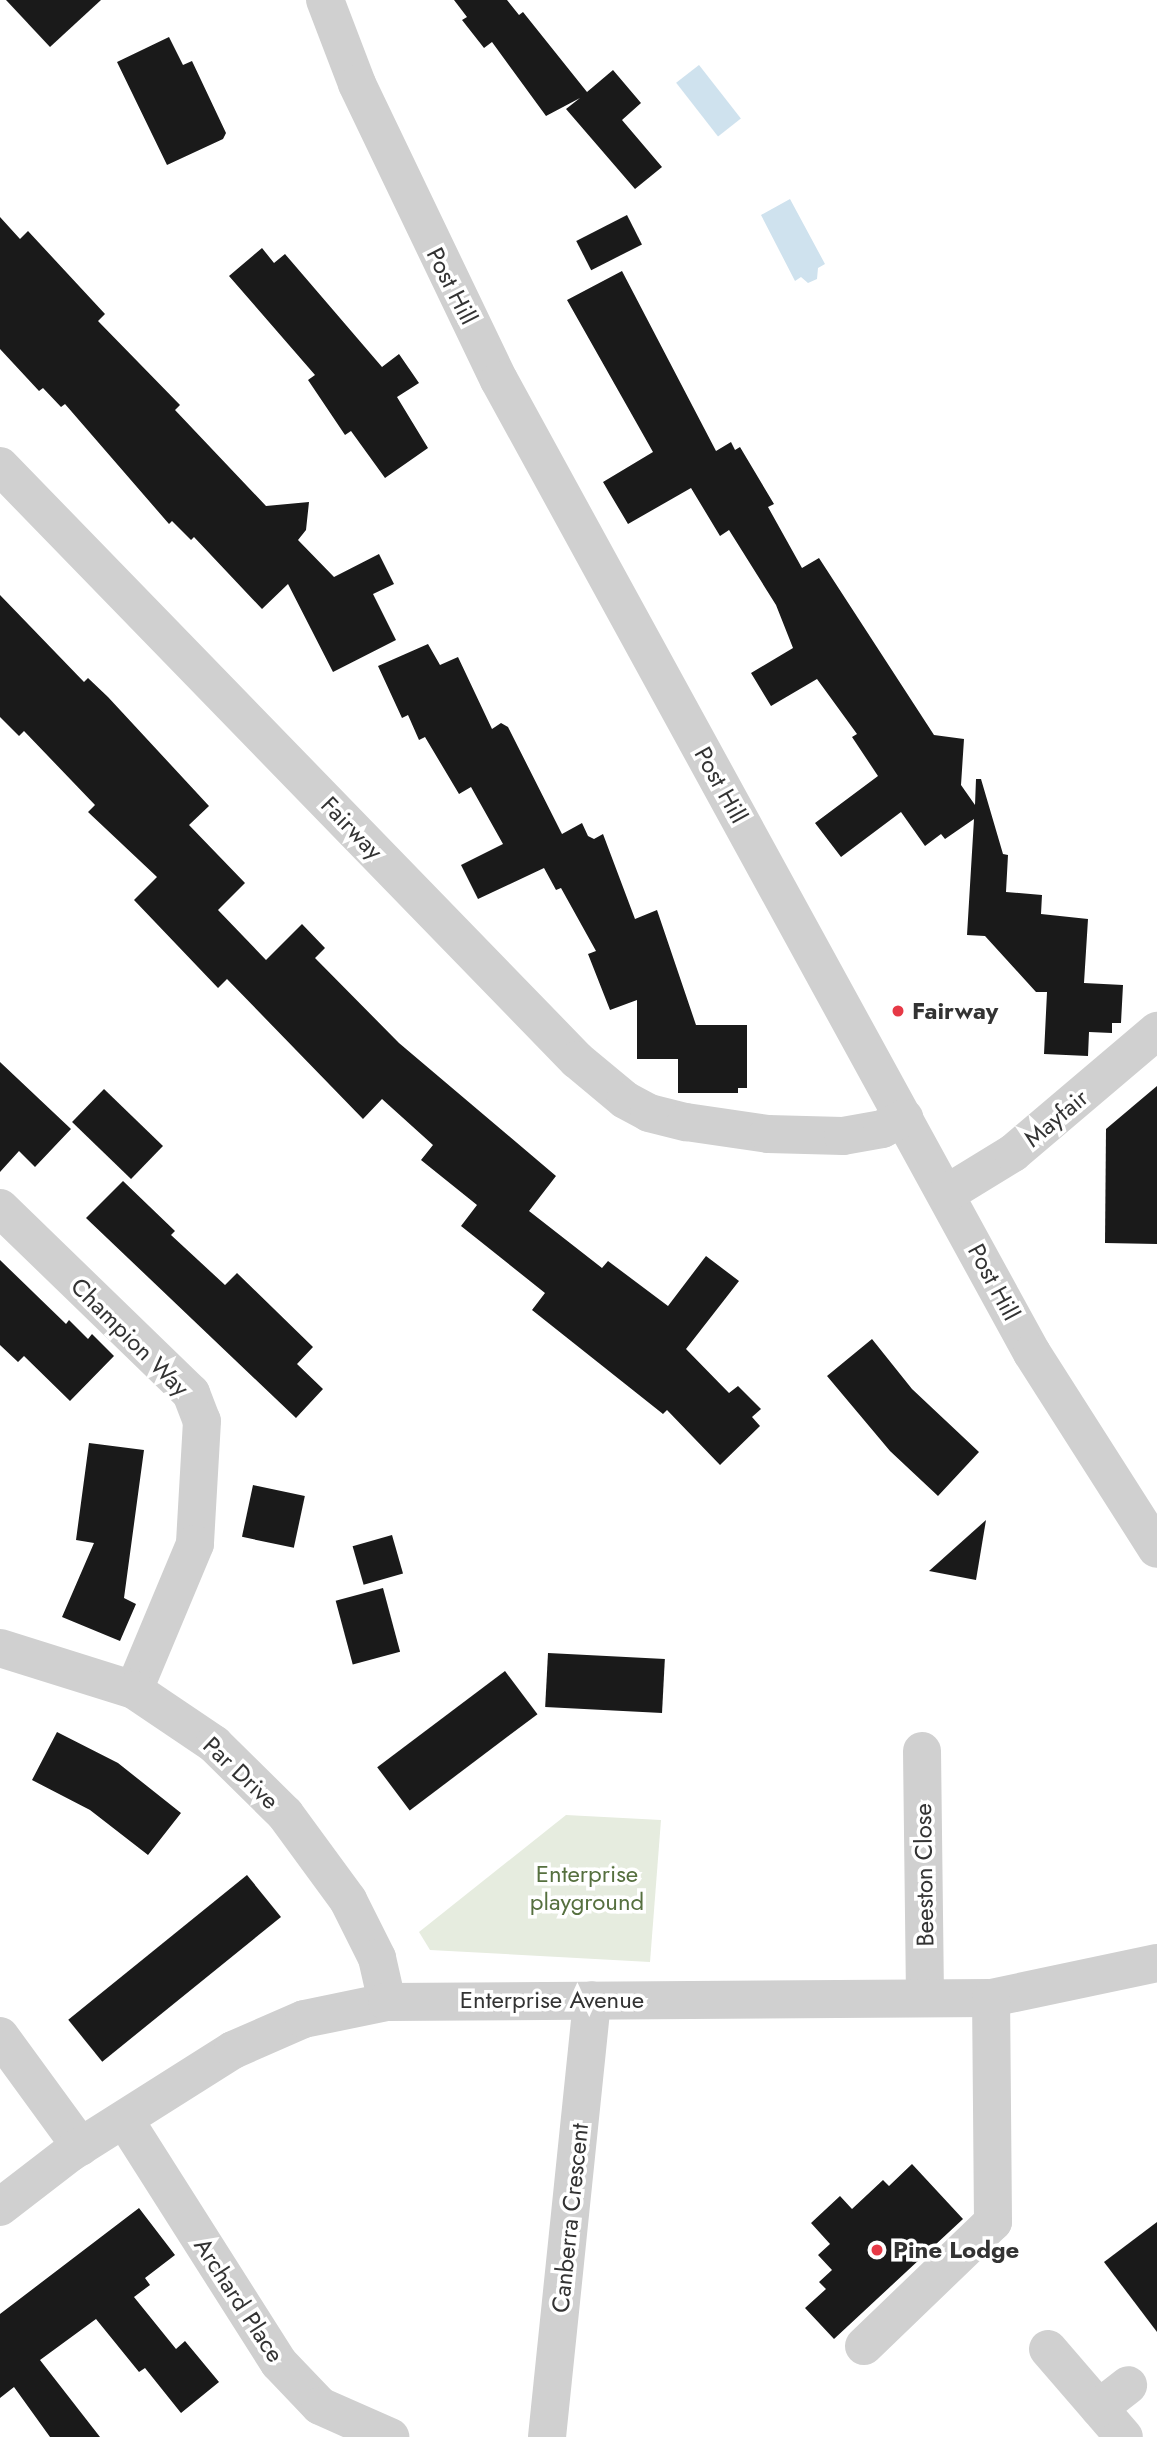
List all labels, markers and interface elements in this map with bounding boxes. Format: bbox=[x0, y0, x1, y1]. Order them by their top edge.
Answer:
street label: Post Hill bbox=[420, 243, 484, 329]
street label: Post Hill bbox=[688, 742, 754, 828]
street label: Fairway bbox=[315, 791, 389, 865]
place label: Fairway bbox=[912, 997, 998, 1025]
marker: Fairway bbox=[890, 1003, 906, 1019]
street label: Mayfair bbox=[1018, 1083, 1094, 1153]
street label: Post Hill bbox=[962, 1239, 1026, 1325]
street label: Champion Way bbox=[65, 1272, 195, 1402]
street label: Par Drive bbox=[197, 1731, 285, 1815]
street label: Beeston Close bbox=[908, 1803, 940, 1947]
park label: Enterprise playground bbox=[530, 1860, 644, 1916]
street label: Enterprise Avenue bbox=[460, 1986, 644, 2014]
street label: Canberra Crescent bbox=[546, 2122, 594, 2314]
street label: Archard Place bbox=[188, 2232, 290, 2368]
place label: Pine Lodge bbox=[893, 2236, 1019, 2264]
marker: Pine Lodge bbox=[867, 2240, 887, 2260]

